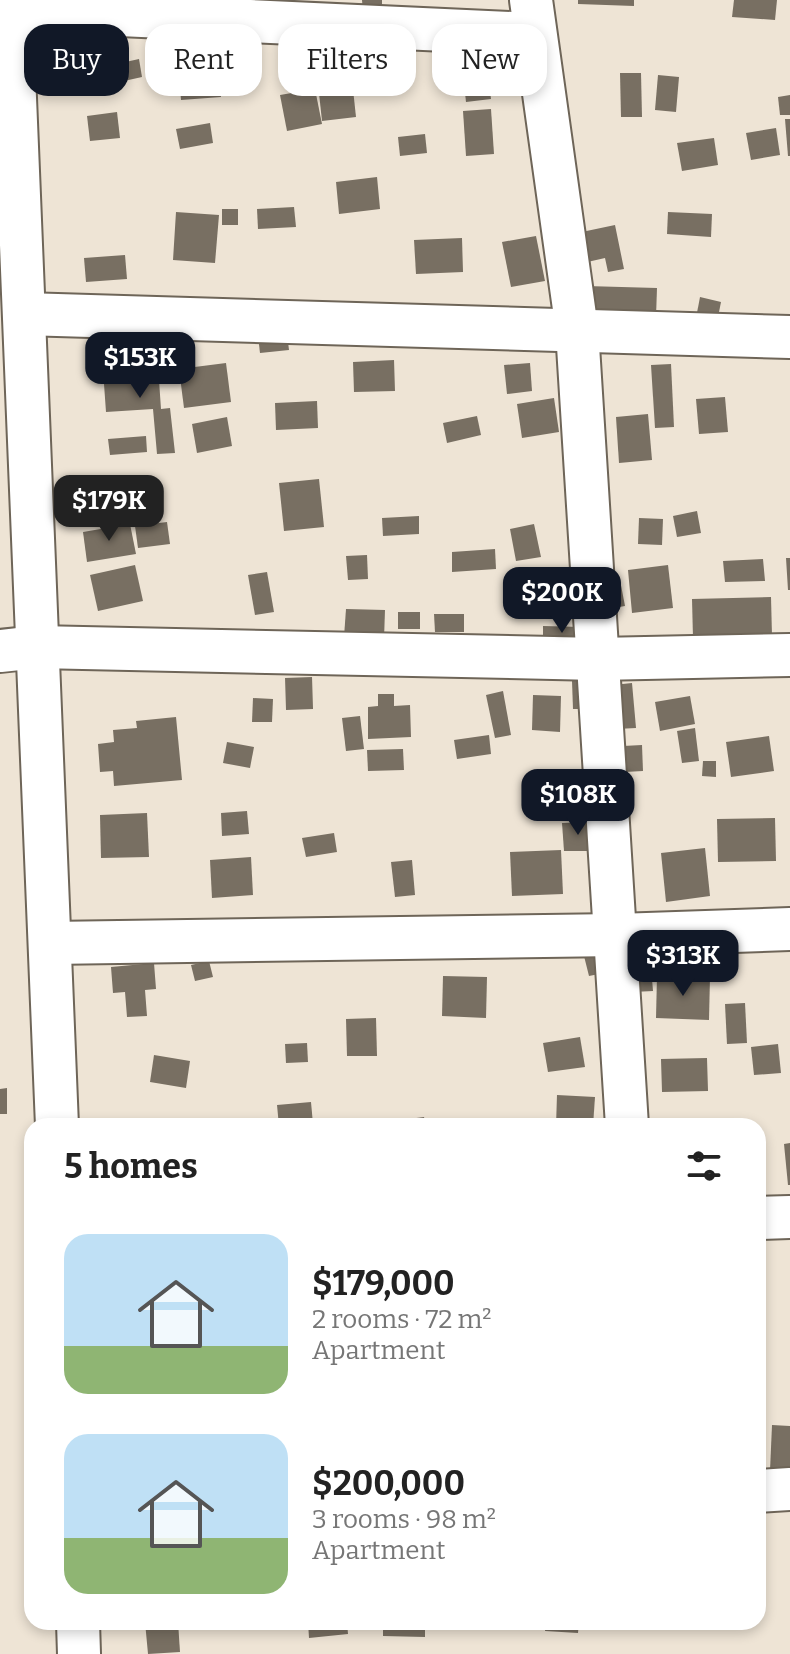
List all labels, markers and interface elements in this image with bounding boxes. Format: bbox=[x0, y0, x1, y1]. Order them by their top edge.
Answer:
chip: Buy bbox=[24, 24, 129, 96]
chip: Rent bbox=[145, 24, 262, 96]
chip: Filters bbox=[278, 24, 416, 96]
chip: New bbox=[432, 24, 547, 96]
pin: $153K bbox=[84, 332, 196, 400]
text: $153K bbox=[103, 342, 177, 373]
pin: $179K bbox=[53, 475, 165, 543]
text: $179K bbox=[72, 485, 146, 516]
pin: $200K bbox=[506, 567, 618, 635]
text: $200K bbox=[521, 577, 603, 608]
pin: $108K bbox=[522, 769, 634, 837]
text: $108K bbox=[539, 779, 617, 810]
pin: $313K bbox=[627, 930, 739, 998]
text: $313K bbox=[646, 940, 720, 971]
icon: filters bbox=[682, 1144, 726, 1188]
text: 5 homes bbox=[64, 1146, 198, 1187]
text: $179,000 bbox=[312, 1263, 455, 1304]
icon: home bbox=[128, 1266, 224, 1362]
text: 2 rooms · 72 m² bbox=[312, 1304, 492, 1335]
text: Apartment bbox=[312, 1335, 445, 1366]
text: $200,000 bbox=[312, 1463, 465, 1504]
icon: home bbox=[128, 1466, 224, 1562]
text: 3 rooms · 98 m² bbox=[312, 1504, 496, 1535]
text: Apartment bbox=[312, 1535, 445, 1566]

